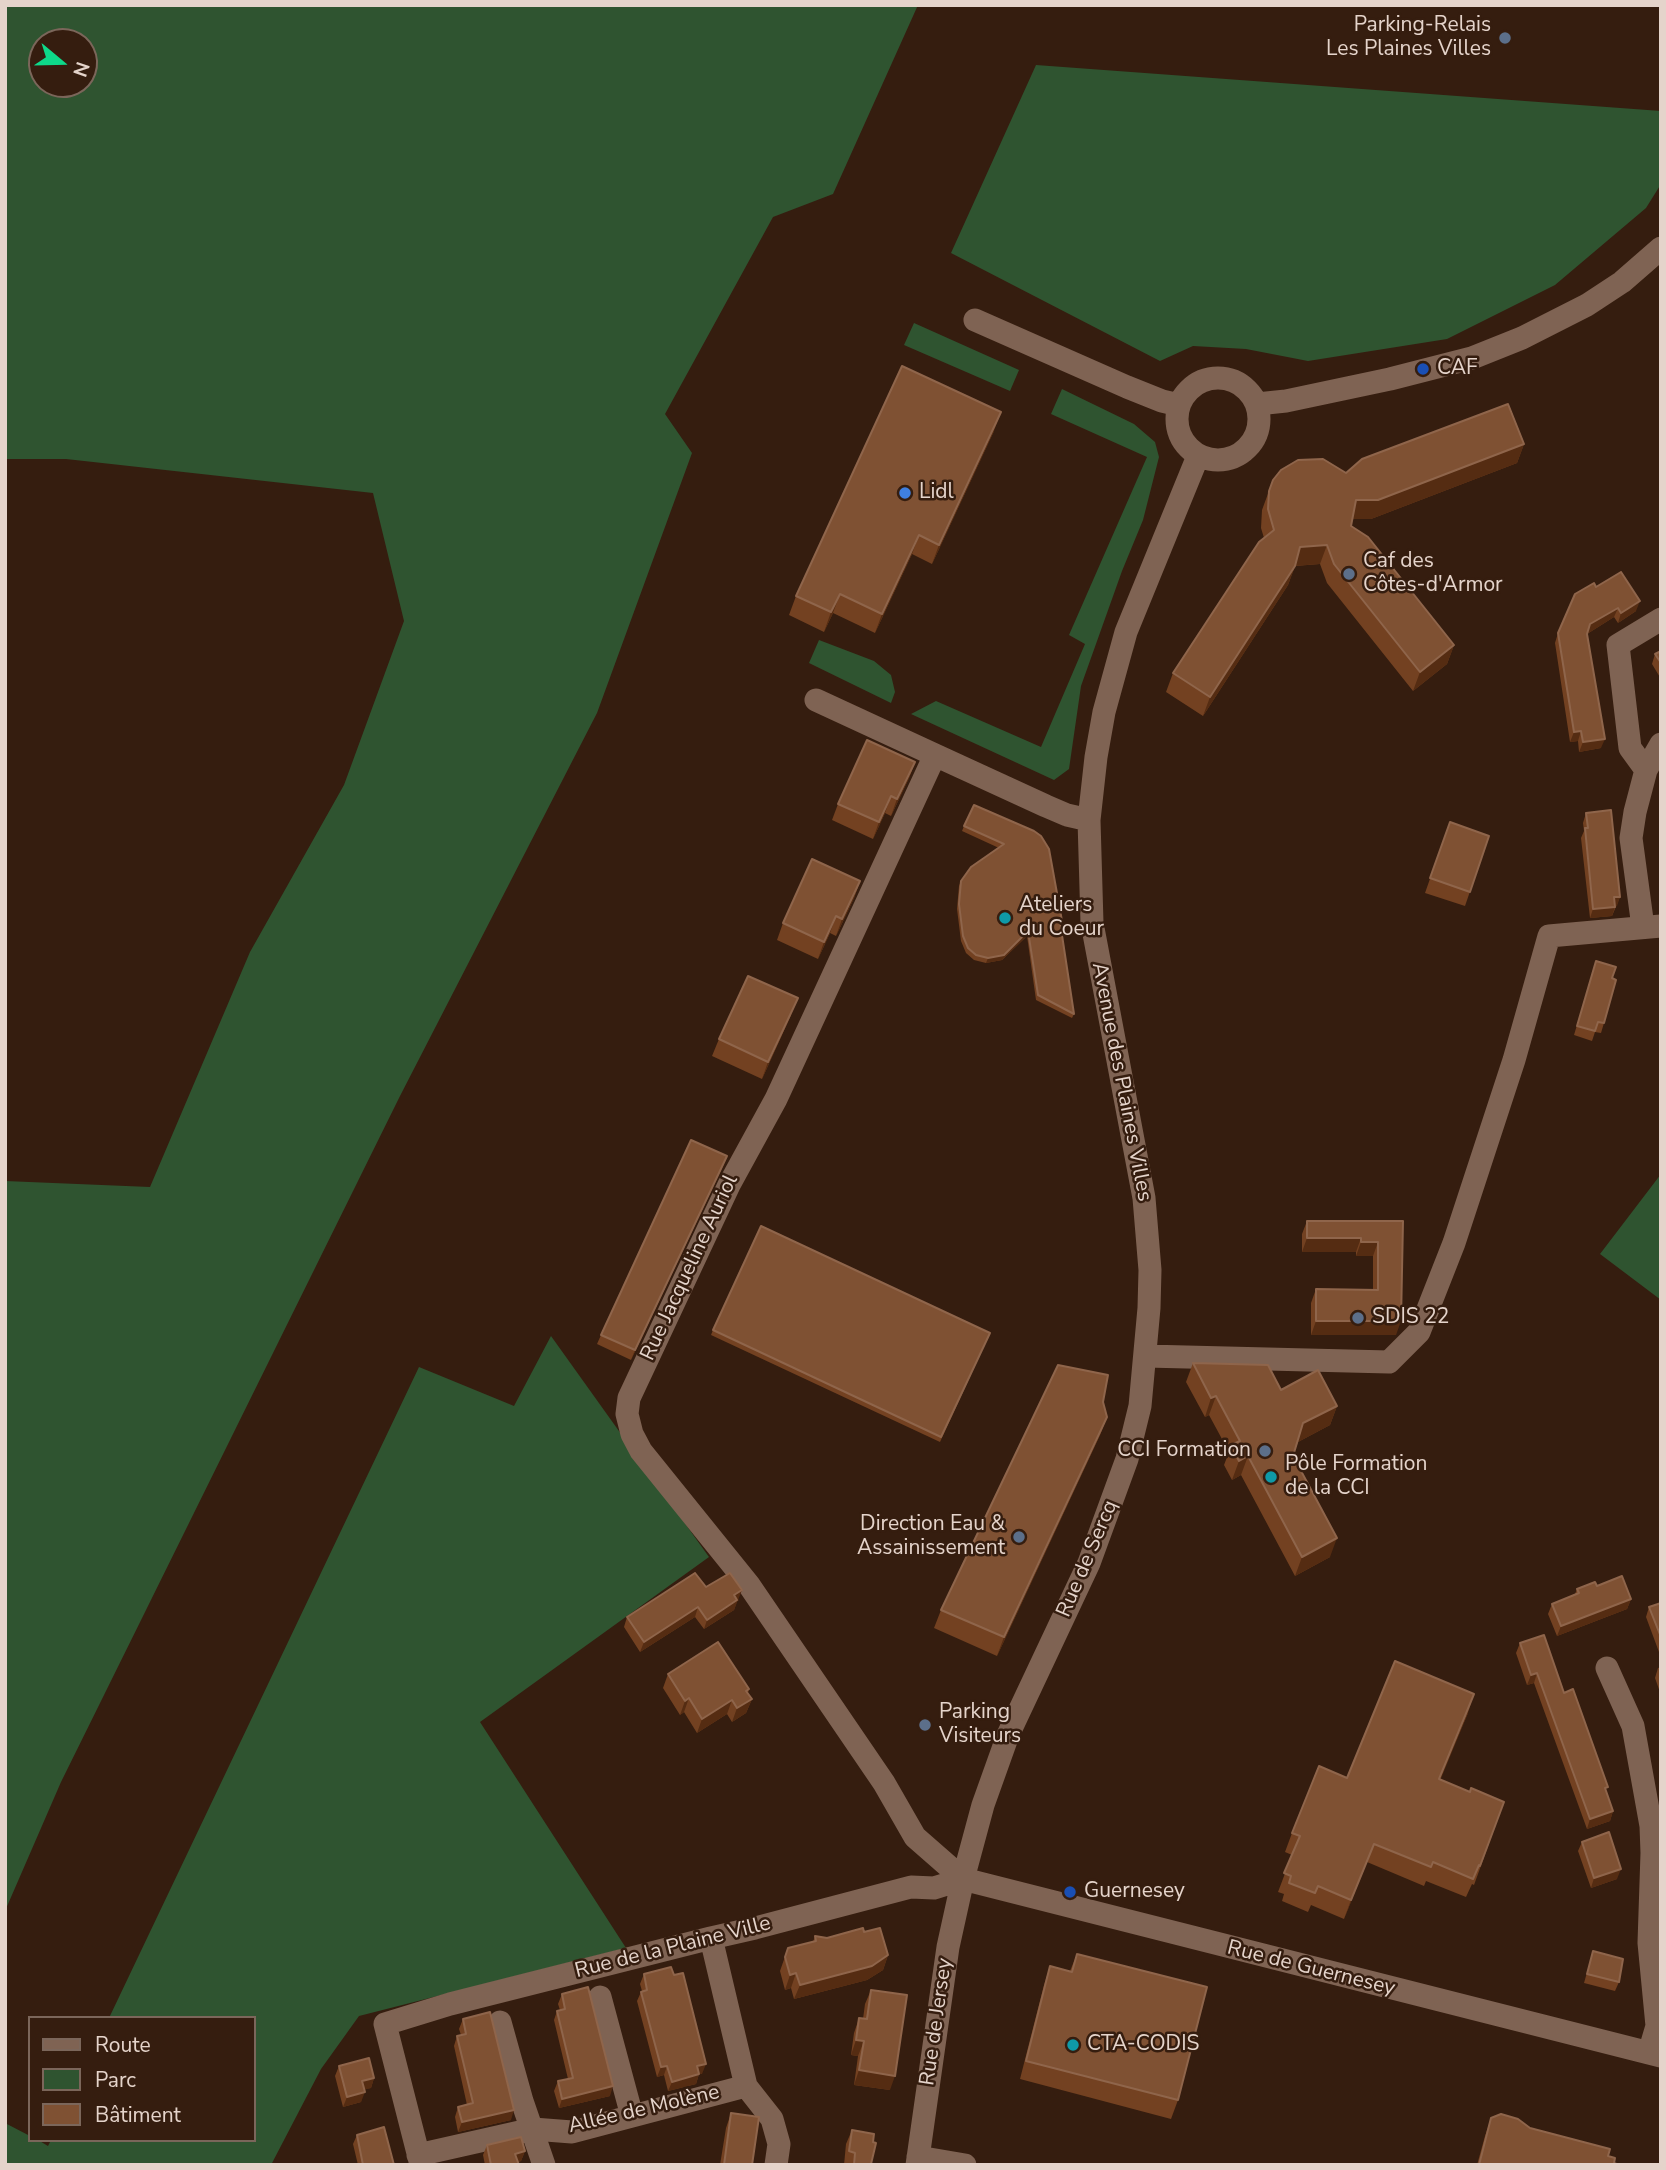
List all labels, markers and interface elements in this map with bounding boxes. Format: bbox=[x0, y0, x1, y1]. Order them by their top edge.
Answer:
place label: Parking-Relais Les Plaines Villes bbox=[1326, 13, 1491, 63]
north arrow bbox=[28, 28, 98, 98]
marker: Parking-Relais Les Plaines Villes bbox=[1497, 30, 1513, 46]
text: N bbox=[66, 58, 96, 80]
place label: CAF bbox=[1437, 356, 1478, 382]
marker: CAF bbox=[1415, 361, 1431, 377]
place label: Lidl bbox=[919, 480, 954, 506]
marker: Lidl bbox=[897, 485, 913, 501]
place label: Caf des Côtes-d'Armor bbox=[1363, 549, 1503, 599]
marker: Caf des Côtes-d'Armor bbox=[1341, 566, 1357, 582]
place label: Ateliers du Coeur bbox=[1019, 893, 1104, 943]
marker: Ateliers du Coeur bbox=[997, 910, 1013, 926]
street label: Avenue des Plaines Villes bbox=[1085, 960, 1157, 1204]
street label: Rue Jacqueline Auriol bbox=[636, 1171, 744, 1365]
place label: SDIS 22 bbox=[1372, 1305, 1449, 1331]
marker: SDIS 22 bbox=[1350, 1310, 1366, 1326]
place label: CCI Formation bbox=[1117, 1438, 1251, 1464]
marker: CCI Formation bbox=[1257, 1443, 1273, 1459]
place label: Pôle Formation de la CCI bbox=[1285, 1452, 1427, 1502]
marker: Pôle Formation de la CCI bbox=[1263, 1469, 1279, 1485]
street label: Rue de Sercq bbox=[1052, 1497, 1124, 1621]
place label: Direction Eau & Assainissement bbox=[857, 1512, 1005, 1562]
marker: Direction Eau & Assainissement bbox=[1011, 1529, 1027, 1545]
place label: Parking Visiteurs bbox=[939, 1700, 1021, 1750]
marker: Parking Visiteurs bbox=[917, 1717, 933, 1733]
place label: Guernesey bbox=[1084, 1879, 1185, 1905]
marker: Guernesey bbox=[1062, 1884, 1078, 1900]
street label: Rue de la Plaine Ville bbox=[573, 1911, 773, 1985]
street label: Rue de Guernesey bbox=[1225, 1936, 1397, 2002]
street label: Rue de Jersey bbox=[916, 1957, 958, 2087]
legend bbox=[28, 2016, 256, 2142]
text: Route bbox=[95, 2031, 151, 2059]
place label: CTA-CODIS bbox=[1087, 2032, 1199, 2058]
marker: CTA-CODIS bbox=[1065, 2037, 1081, 2053]
text: Parc bbox=[95, 2066, 136, 2094]
street label: Allée de Molène bbox=[566, 2080, 722, 2140]
text: Bâtiment bbox=[95, 2101, 181, 2129]

